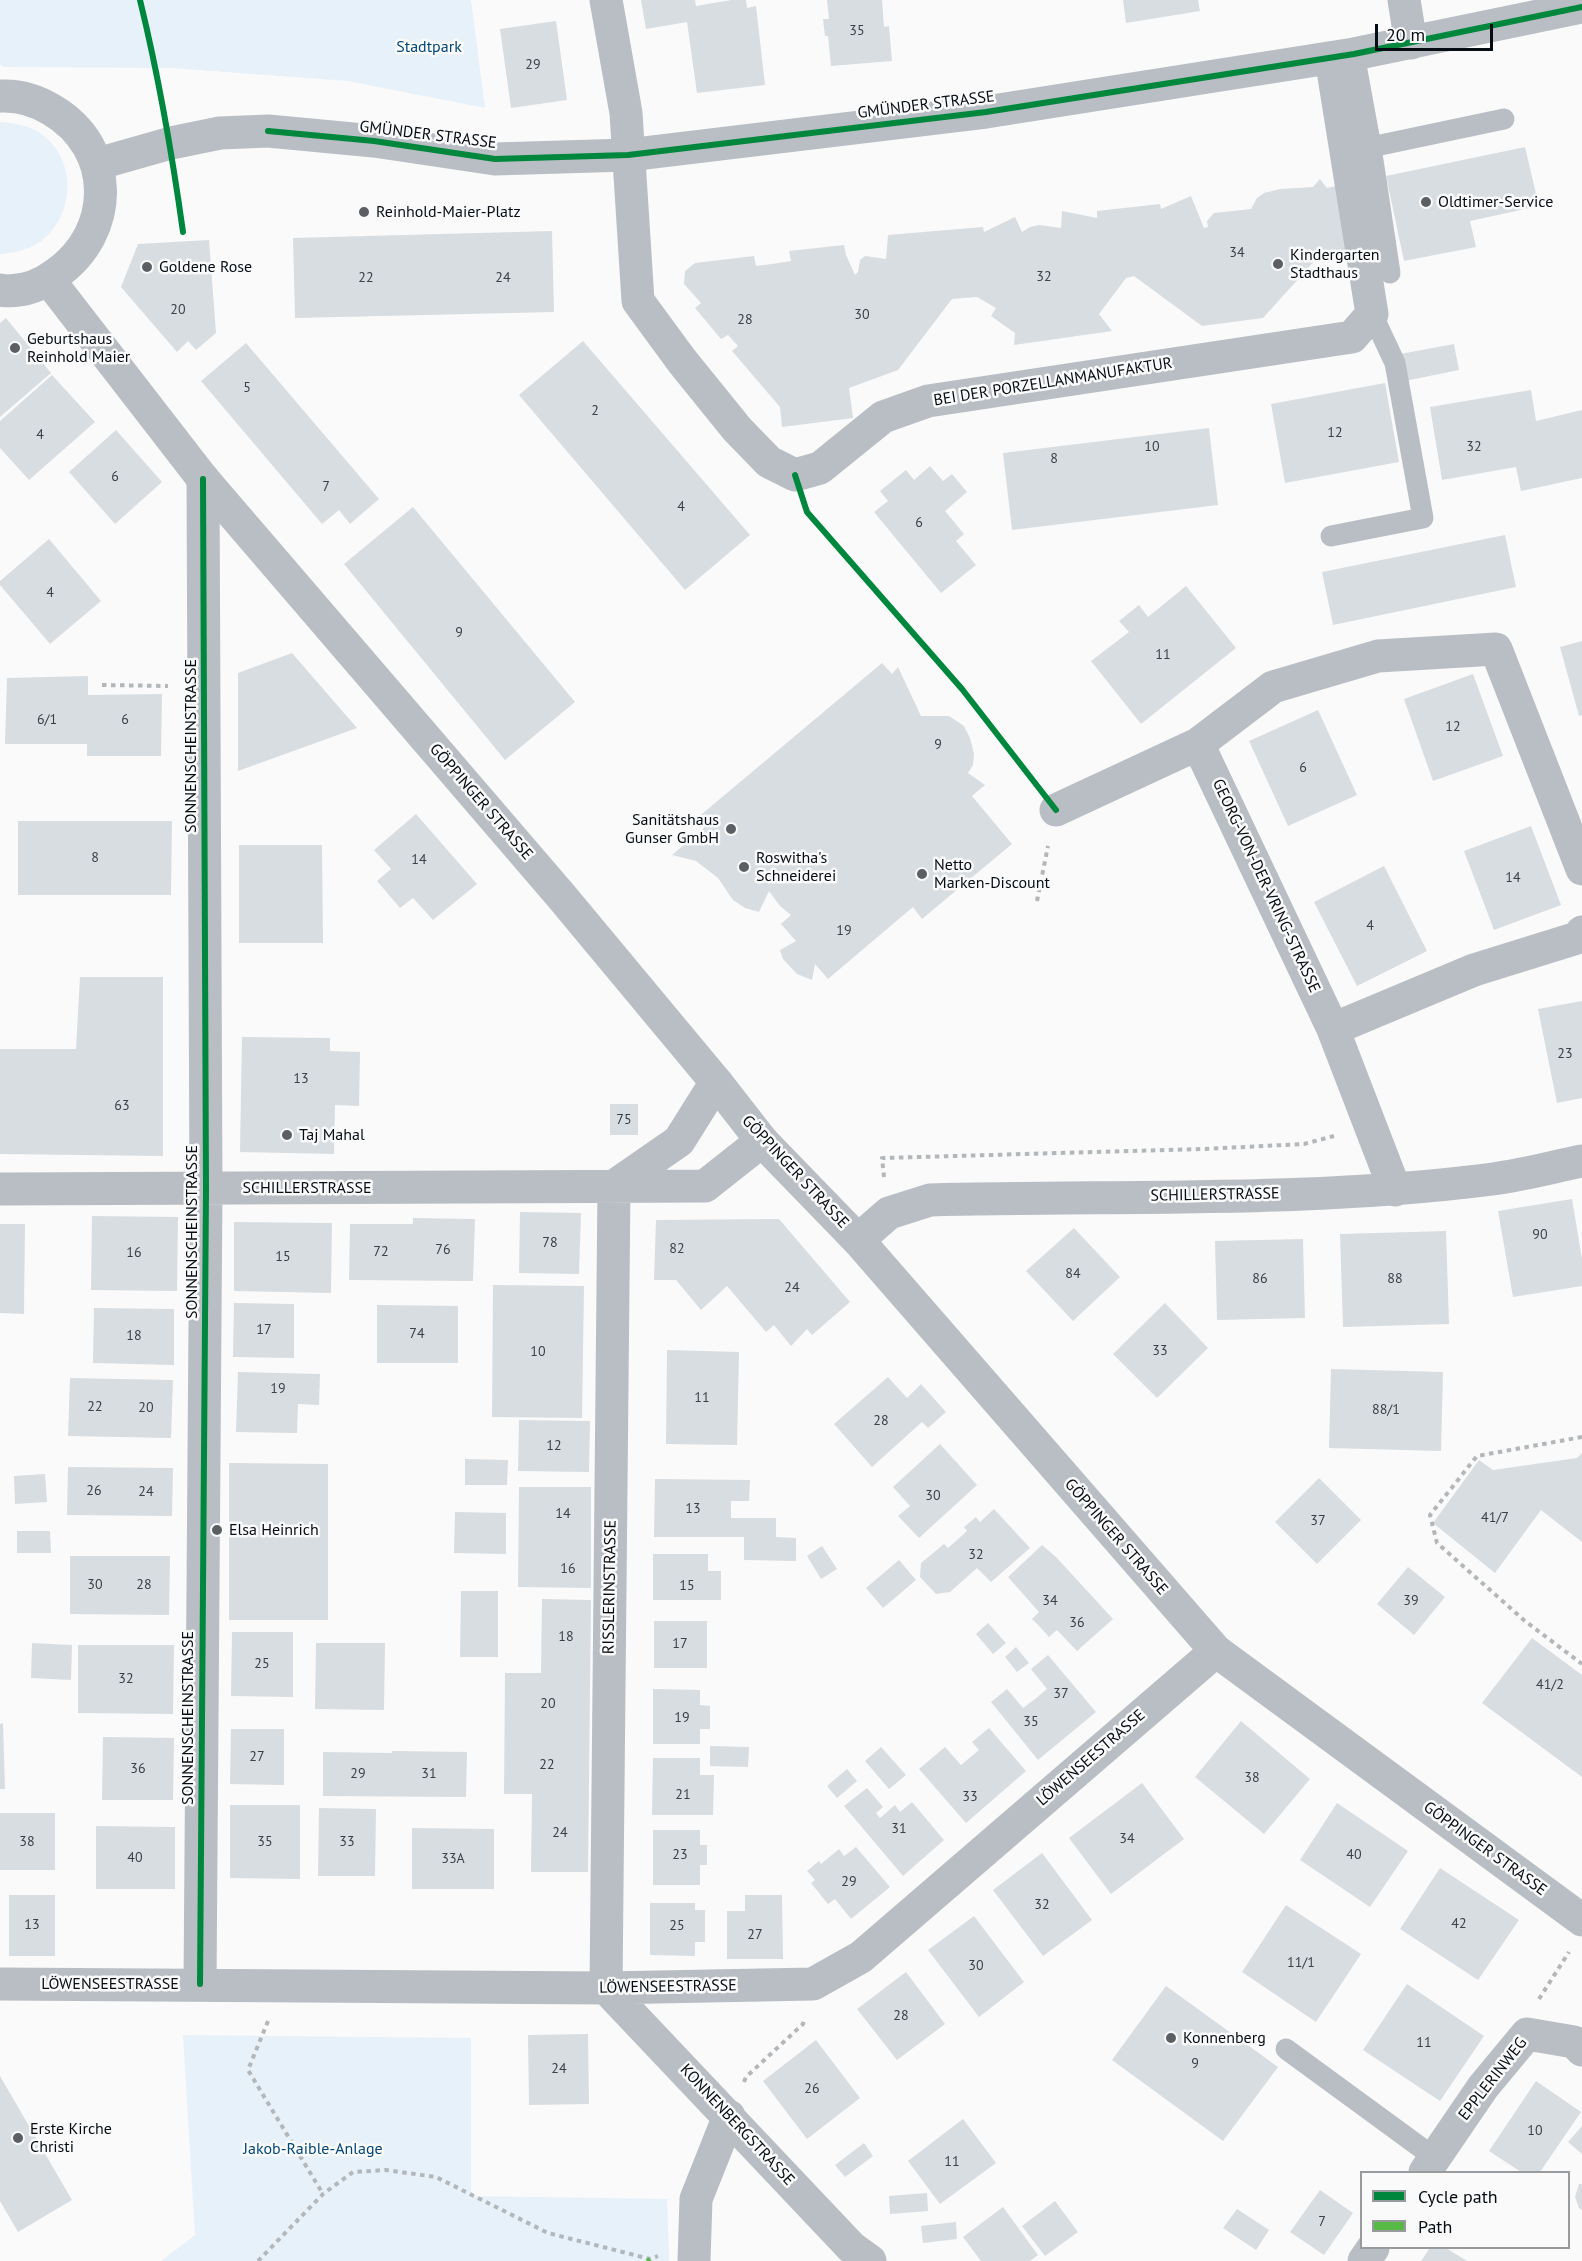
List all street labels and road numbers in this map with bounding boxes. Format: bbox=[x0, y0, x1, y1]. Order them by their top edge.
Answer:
street label: GMÜNDER STRASSE bbox=[856, 87, 996, 123]
street label: GMÜNDER STRASSE bbox=[358, 117, 498, 153]
street label: BEI DER PORZELLANMANUFAKTUR bbox=[932, 354, 1174, 410]
street label: SONNENSCHEINSTRASSE bbox=[181, 659, 201, 833]
street label: GÖPPINGER STRASSE bbox=[425, 740, 537, 864]
street label: GEORG-VON-DER-VRING-STRASSE bbox=[1208, 776, 1324, 996]
street label: GÖPPINGER STRASSE bbox=[738, 1111, 852, 1233]
street label: SONNENSCHEINSTRASSE bbox=[182, 1145, 202, 1319]
street label: SCHILLERSTRASSE bbox=[242, 1178, 372, 1198]
street label: SCHILLERSTRASSE bbox=[1150, 1184, 1280, 1206]
street label: GÖPPINGER STRASSE bbox=[1060, 1475, 1172, 1599]
street label: RISSLERINSTRASSE bbox=[599, 1520, 621, 1654]
street label: SONNENSCHEINSTRASSE bbox=[178, 1631, 198, 1805]
street label: LÖWENSEESTRASSE bbox=[1033, 1706, 1149, 1810]
street label: GÖPPINGER STRASSE bbox=[1420, 1798, 1550, 1900]
street label: LÖWENSEESTRASSE bbox=[41, 1974, 179, 1994]
street label: LÖWENSEESTRASSE bbox=[599, 1976, 737, 1998]
street label: EPPLERINWEG bbox=[1455, 2034, 1531, 2124]
street label: KONNENBERGSTRASSE bbox=[676, 2060, 798, 2190]

